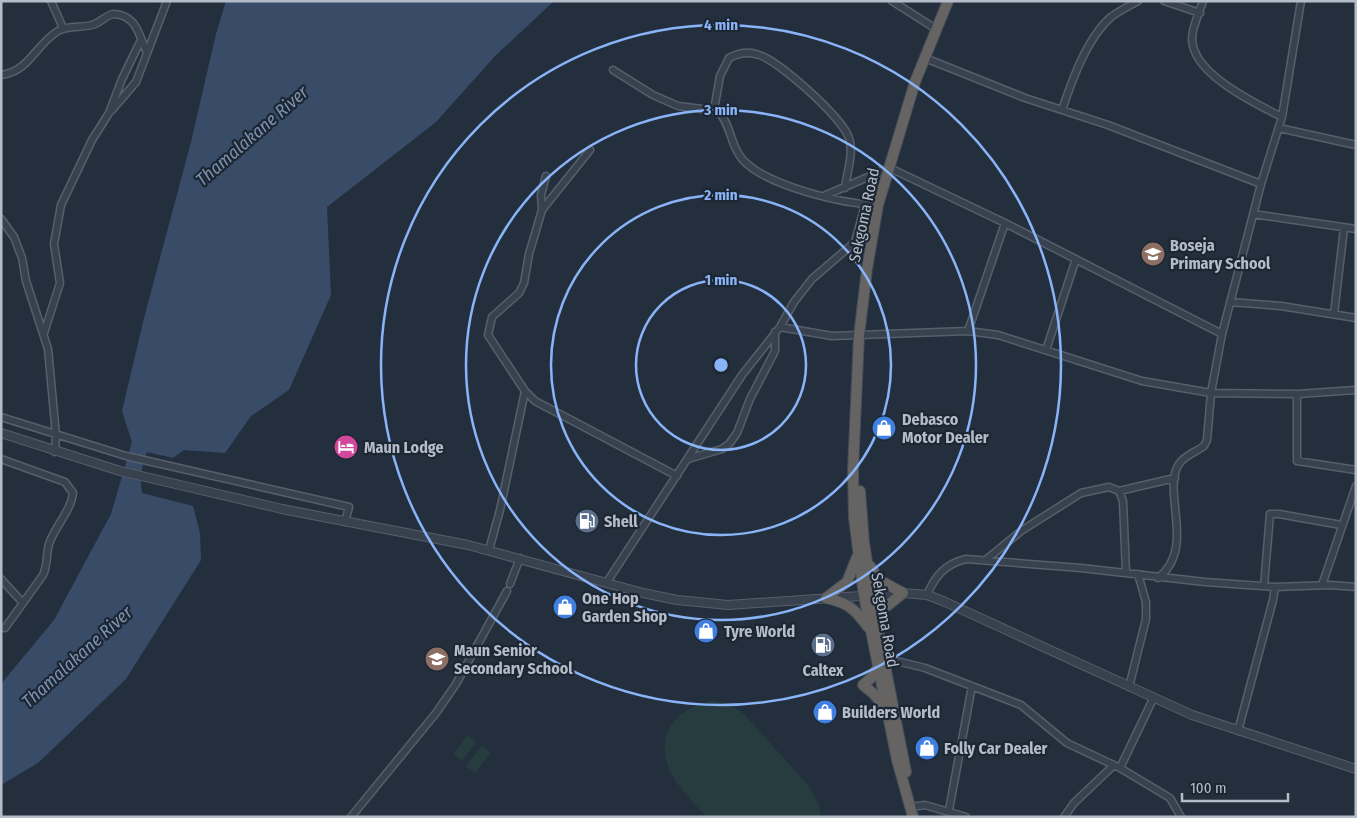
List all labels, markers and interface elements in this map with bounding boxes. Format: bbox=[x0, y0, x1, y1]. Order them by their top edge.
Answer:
text: 4 min bbox=[704, 16, 738, 34]
water label: Thamalakane River bbox=[191, 81, 313, 191]
text: 3 min bbox=[703, 101, 738, 119]
street label: Sekgoma Road bbox=[845, 166, 883, 264]
text: 2 min bbox=[703, 186, 738, 204]
place label: Boseja Primary School bbox=[1170, 236, 1271, 273]
school or university icon: Boseja Primary School bbox=[1140, 241, 1166, 267]
text: 1 min bbox=[705, 271, 737, 289]
centre of rings bbox=[712, 356, 730, 374]
place label: Debasco Motor Dealer bbox=[902, 410, 989, 447]
shop icon: Debasco Motor Dealer bbox=[871, 415, 897, 441]
hotel icon: Maun Lodge bbox=[333, 434, 359, 460]
place label: Maun Lodge bbox=[364, 438, 444, 457]
fuel station icon: Shell bbox=[574, 508, 600, 534]
place label: Shell bbox=[604, 512, 638, 531]
street label: Sekgoma Road bbox=[867, 571, 903, 669]
place label: One Hop Garden Shop bbox=[582, 589, 668, 626]
shop icon: One Hop Garden Shop bbox=[552, 594, 578, 620]
water label: Thamalakane River bbox=[17, 601, 137, 712]
shop icon: Tyre World bbox=[693, 618, 719, 644]
place label: Tyre World bbox=[724, 622, 795, 641]
fuel station icon: Caltex bbox=[810, 632, 836, 658]
place label: Maun Senior Secondary School bbox=[454, 641, 573, 678]
school or university icon: Maun Senior Secondary School bbox=[424, 646, 450, 672]
place label: Caltex bbox=[802, 661, 844, 680]
shop icon: Builders World bbox=[812, 699, 838, 725]
place label: Builders World bbox=[842, 703, 940, 722]
shop icon: Folly Car Dealer bbox=[914, 735, 940, 761]
place label: Folly Car Dealer bbox=[944, 739, 1048, 758]
scale bar bbox=[1182, 770, 1288, 802]
text: 100 m bbox=[1190, 779, 1227, 797]

